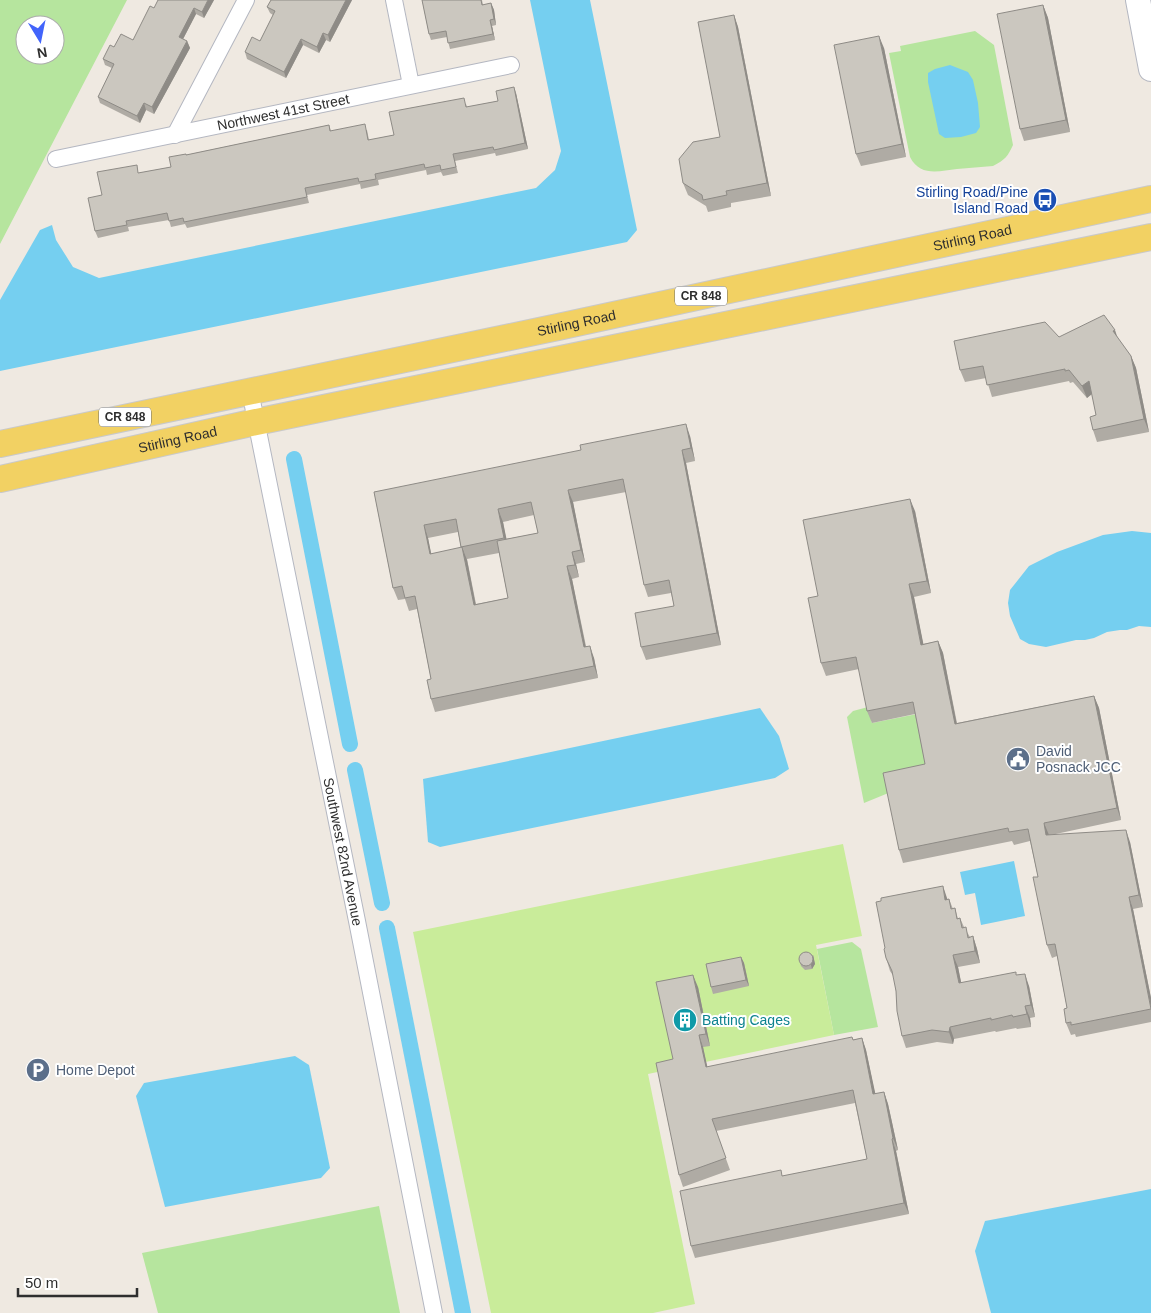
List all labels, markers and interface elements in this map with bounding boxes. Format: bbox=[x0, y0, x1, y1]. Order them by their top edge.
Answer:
north arrow bbox=[15, 15, 65, 65]
text: N bbox=[36, 44, 49, 62]
street label: Northwest 41st Street bbox=[216, 91, 351, 134]
place label: Stirling Road/Pine Island Road bbox=[916, 184, 1028, 216]
bus stop icon: Stirling Road/Pine Island Road bbox=[1032, 187, 1058, 213]
street label: Stirling Road bbox=[931, 221, 1013, 254]
road number: CR 848 bbox=[675, 286, 727, 306]
street label: Stirling Road bbox=[536, 307, 617, 339]
road number: CR 848 bbox=[99, 408, 151, 427]
street label: Stirling Road bbox=[137, 423, 219, 456]
place label: David Posnack JCC bbox=[1036, 743, 1121, 775]
public building icon: David Posnack JCC bbox=[1005, 746, 1031, 772]
street label: Southwest 82nd Avenue bbox=[320, 776, 366, 927]
building icon: Batting Cages bbox=[672, 1007, 698, 1033]
place label: Batting Cages bbox=[702, 1012, 790, 1028]
parking icon: Home Depot bbox=[25, 1057, 51, 1083]
place label: Home Depot bbox=[56, 1062, 135, 1078]
scale bar bbox=[18, 1266, 136, 1298]
text: 50 m bbox=[25, 1274, 58, 1291]

